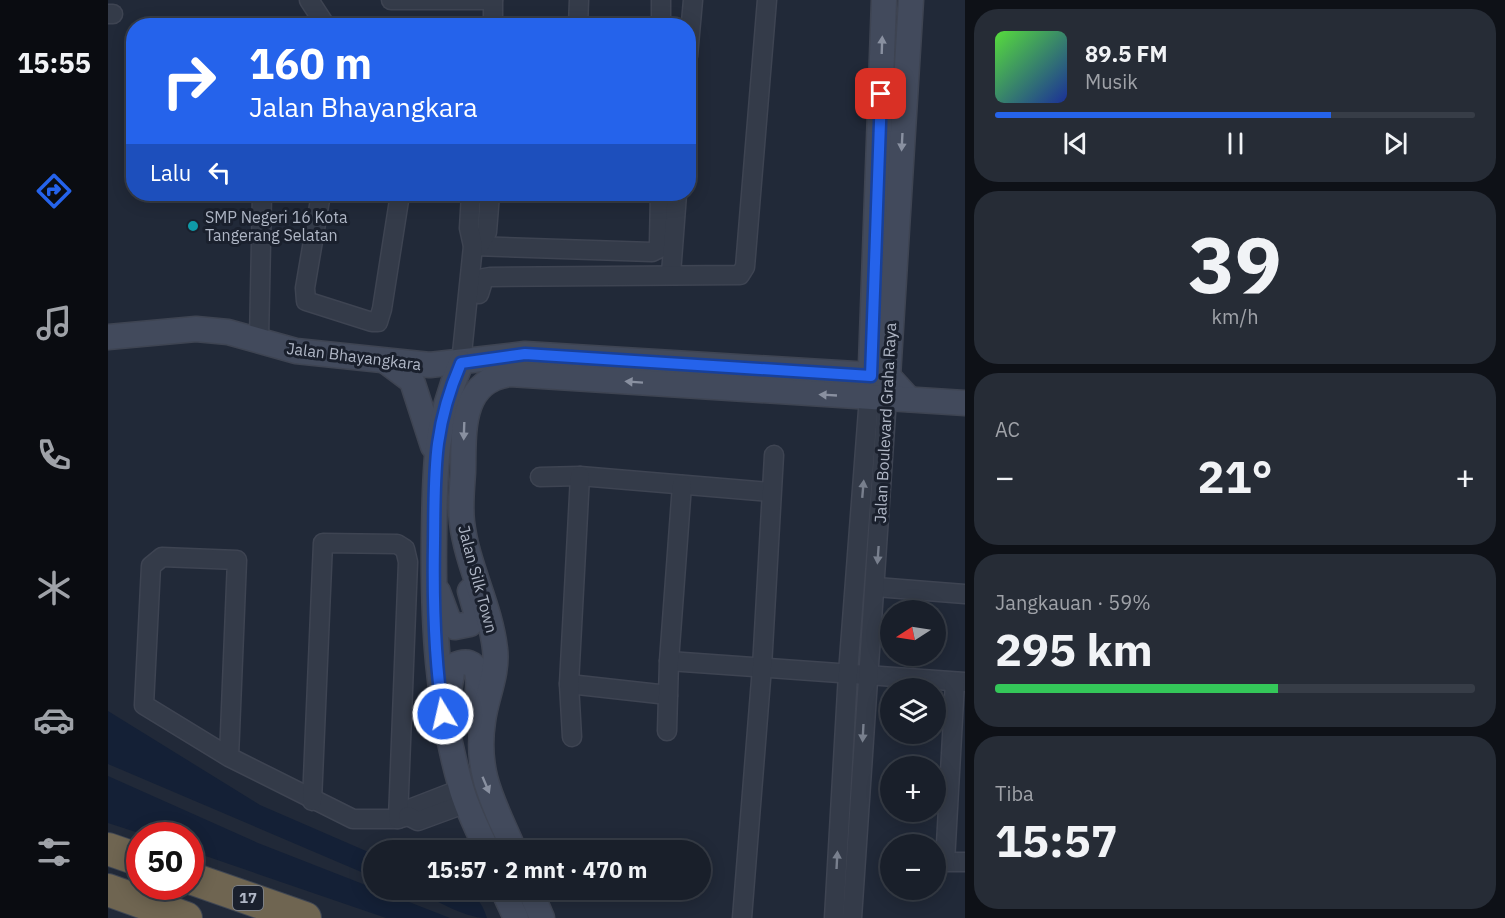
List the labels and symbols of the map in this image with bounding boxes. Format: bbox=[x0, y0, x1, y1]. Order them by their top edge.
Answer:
one-way arrow bbox=[878, 35, 887, 54]
pin bbox=[855, 68, 906, 119]
one-way arrow bbox=[897, 133, 907, 152]
place label: SMP Negeri 16 Kota Tangerang Selatan bbox=[205, 207, 348, 245]
marker: SMP Negeri 16 Kota Tangerang Selatan bbox=[186, 219, 200, 233]
street label: Jalan Boulevard Graha Raya bbox=[870, 322, 900, 524]
street label: Jalan Bhayangkara bbox=[286, 338, 423, 374]
one-way arrow bbox=[624, 378, 643, 387]
one-way arrow bbox=[819, 390, 838, 399]
one-way arrow bbox=[459, 421, 469, 440]
one-way arrow bbox=[858, 479, 868, 498]
street label: Jalan Silk Town bbox=[454, 523, 502, 635]
one-way arrow bbox=[873, 546, 883, 565]
north arrow bbox=[880, 600, 946, 666]
position arrow bbox=[411, 682, 475, 746]
one-way arrow bbox=[859, 724, 868, 743]
one-way arrow bbox=[481, 776, 491, 794]
speed limit sign: 50 bbox=[126, 822, 204, 900]
one-way arrow bbox=[833, 850, 842, 869]
road number: 17 bbox=[233, 886, 263, 910]

